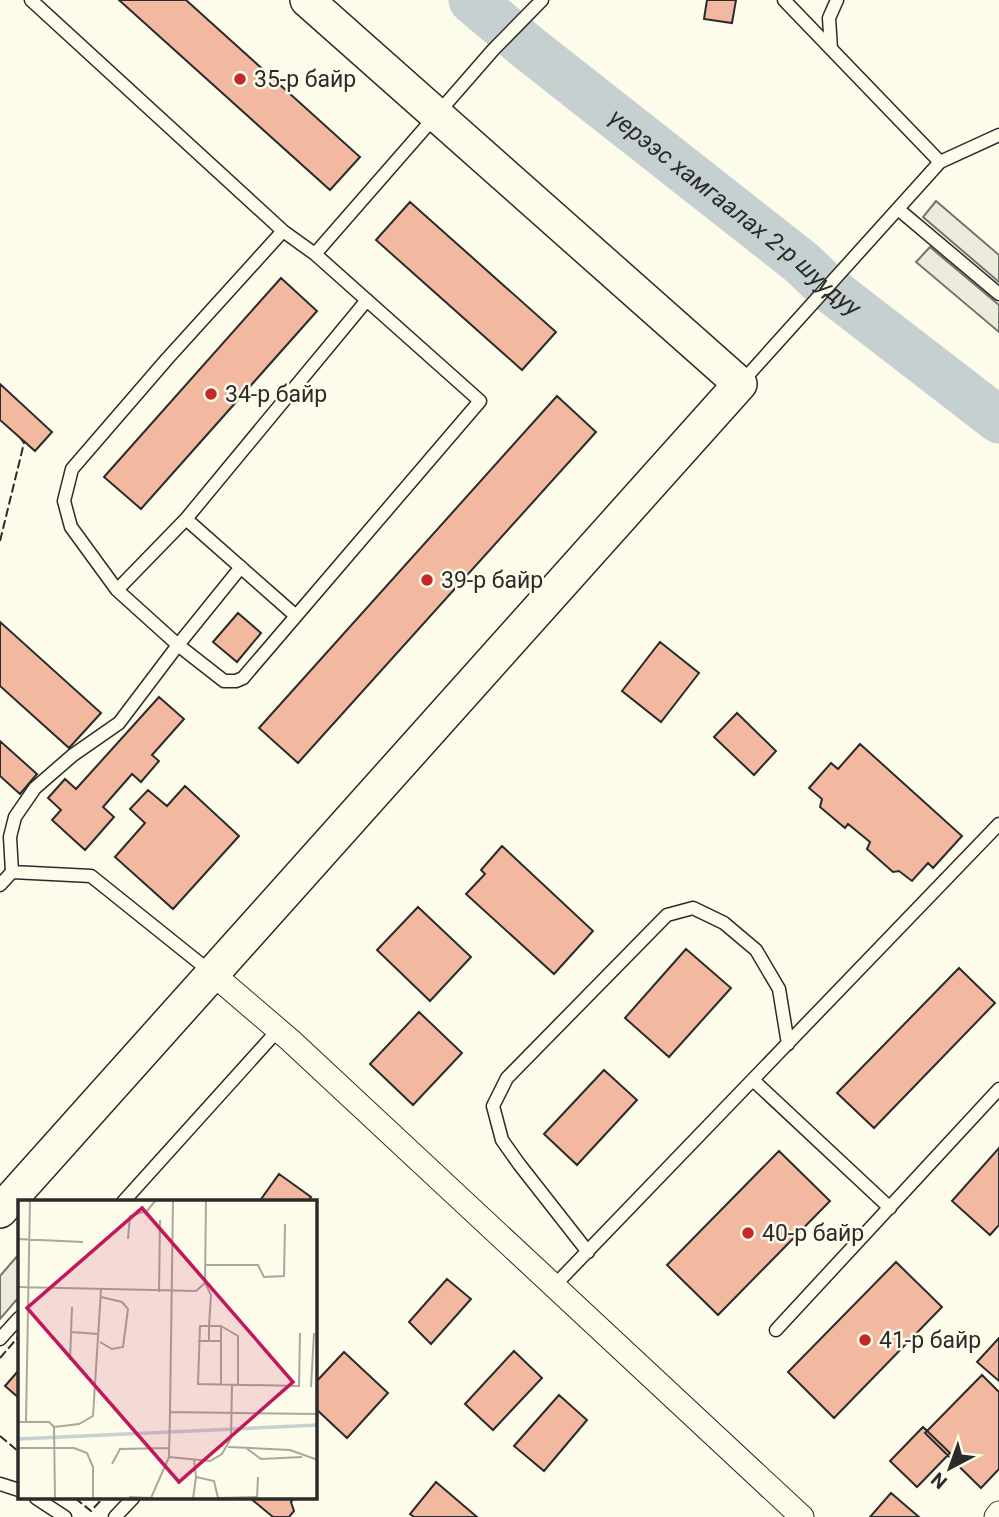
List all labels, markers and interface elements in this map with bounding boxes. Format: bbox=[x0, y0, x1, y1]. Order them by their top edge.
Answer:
place label: 35-р байр bbox=[254, 66, 356, 93]
marker: 35-р байр bbox=[232, 71, 248, 87]
water label: үерээс хамгаалах 2-р шуудуу bbox=[603, 103, 867, 323]
place label: 34-р байр bbox=[225, 381, 327, 408]
marker: 34-р байр bbox=[203, 386, 219, 402]
place label: 39-р байр bbox=[441, 567, 543, 594]
marker: 39-р байр bbox=[419, 572, 435, 588]
inset map bbox=[18, 1200, 317, 1500]
place label: 40-р байр bbox=[762, 1220, 864, 1247]
marker: 40-р байр bbox=[740, 1225, 756, 1241]
place label: 41-р байр bbox=[879, 1327, 981, 1354]
marker: 41-р байр bbox=[857, 1332, 873, 1348]
north arrow bbox=[915, 1433, 985, 1503]
text: N bbox=[927, 1467, 952, 1494]

